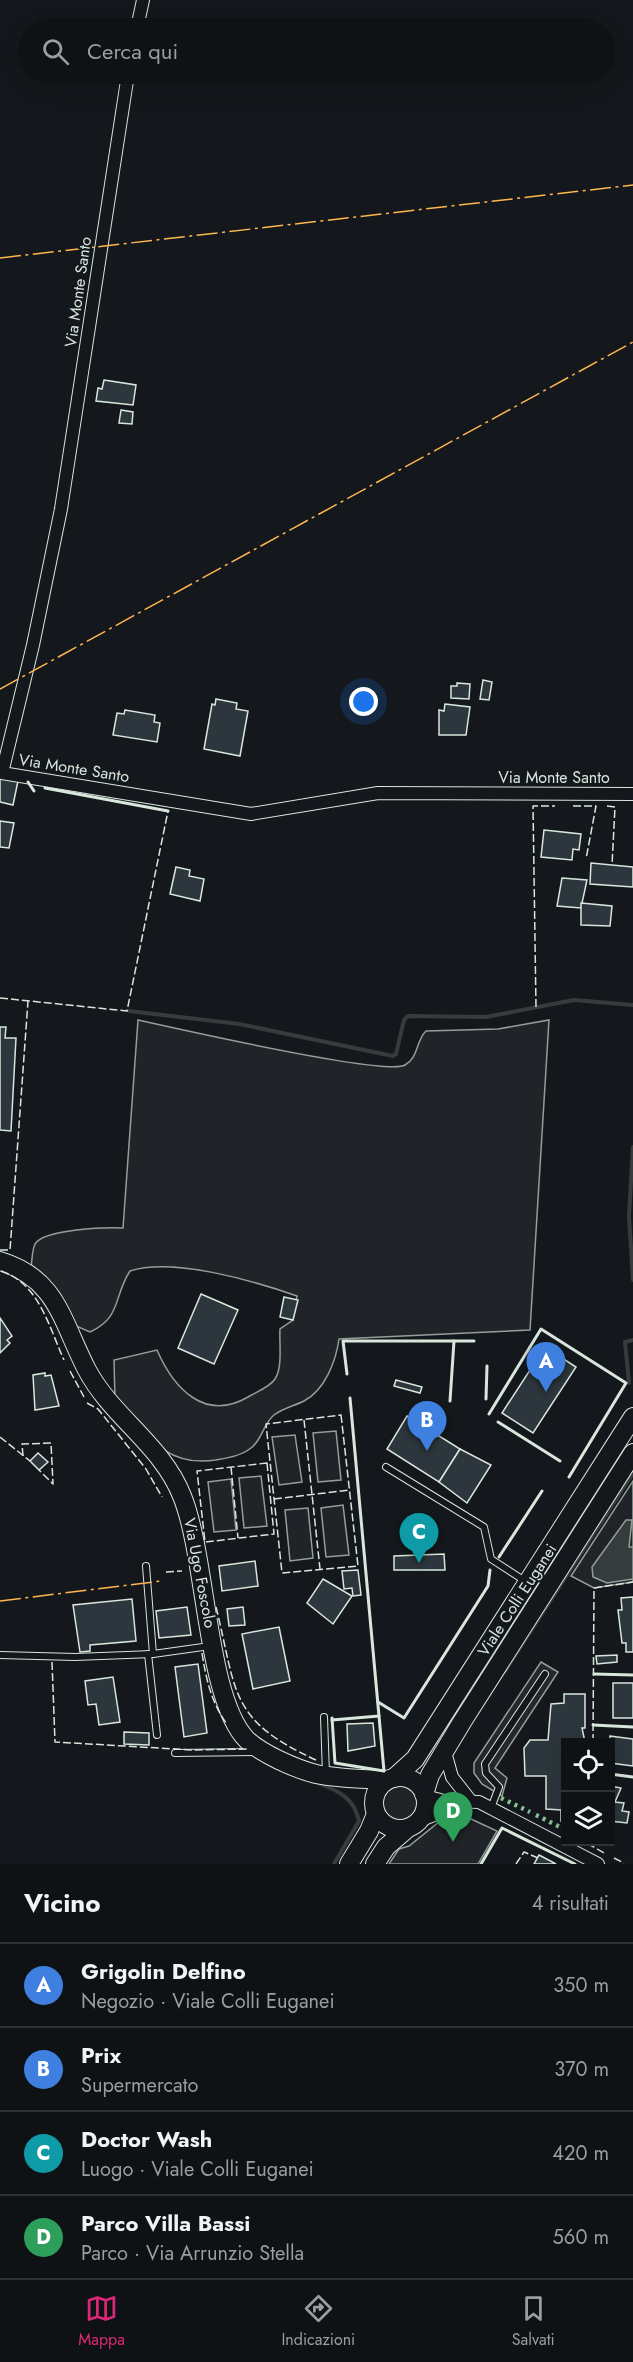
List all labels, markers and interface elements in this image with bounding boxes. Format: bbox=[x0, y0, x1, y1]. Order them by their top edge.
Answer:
search box bbox=[18, 18, 615, 84]
icon: search bbox=[39, 35, 72, 68]
text: Cerca qui bbox=[87, 35, 178, 67]
street label: Via Monte Santo bbox=[59, 235, 97, 349]
your location bbox=[349, 687, 378, 716]
street label: Via Monte Santo bbox=[17, 748, 131, 788]
street label: Via Monte Santo bbox=[498, 766, 610, 789]
pin: A bbox=[526, 1342, 566, 1392]
pin: B bbox=[408, 1402, 446, 1451]
pin: C bbox=[400, 1514, 438, 1563]
street label: Via Ugo Foscolo bbox=[178, 1516, 222, 1630]
street label: Viale Colli Euganei bbox=[472, 1539, 562, 1661]
map controls bbox=[561, 1738, 615, 1846]
button: locate bbox=[561, 1738, 615, 1792]
pin: D bbox=[434, 1792, 472, 1842]
button: layers bbox=[561, 1792, 615, 1846]
text: Vicino bbox=[24, 1884, 101, 1922]
text: 4 risultati bbox=[532, 1889, 609, 1918]
text: Grigolin Delfino bbox=[81, 1955, 246, 1987]
text: A bbox=[36, 1971, 51, 2000]
text: 350 m bbox=[553, 1971, 609, 2000]
text: Negozio · Viale Colli Euganei bbox=[81, 1987, 335, 2016]
text: Prix bbox=[81, 2039, 121, 2071]
text: B bbox=[37, 2055, 50, 2084]
text: 370 m bbox=[554, 2055, 609, 2084]
text: Supermercato bbox=[81, 2071, 198, 2100]
text: Doctor Wash bbox=[81, 2123, 212, 2155]
text: C bbox=[36, 2139, 51, 2168]
text: 420 m bbox=[552, 2139, 609, 2168]
text: Luogo · Viale Colli Euganei bbox=[81, 2155, 314, 2184]
text: Parco Villa Bassi bbox=[81, 2207, 250, 2239]
text: D bbox=[36, 2223, 51, 2252]
text: 560 m bbox=[553, 2223, 609, 2252]
text: Parco · Via Arrunzio Stella bbox=[81, 2239, 304, 2268]
tab: Mappa bbox=[78, 2292, 125, 2351]
tab: Indicazioni bbox=[281, 2292, 355, 2351]
tab: Salvati bbox=[512, 2292, 555, 2351]

